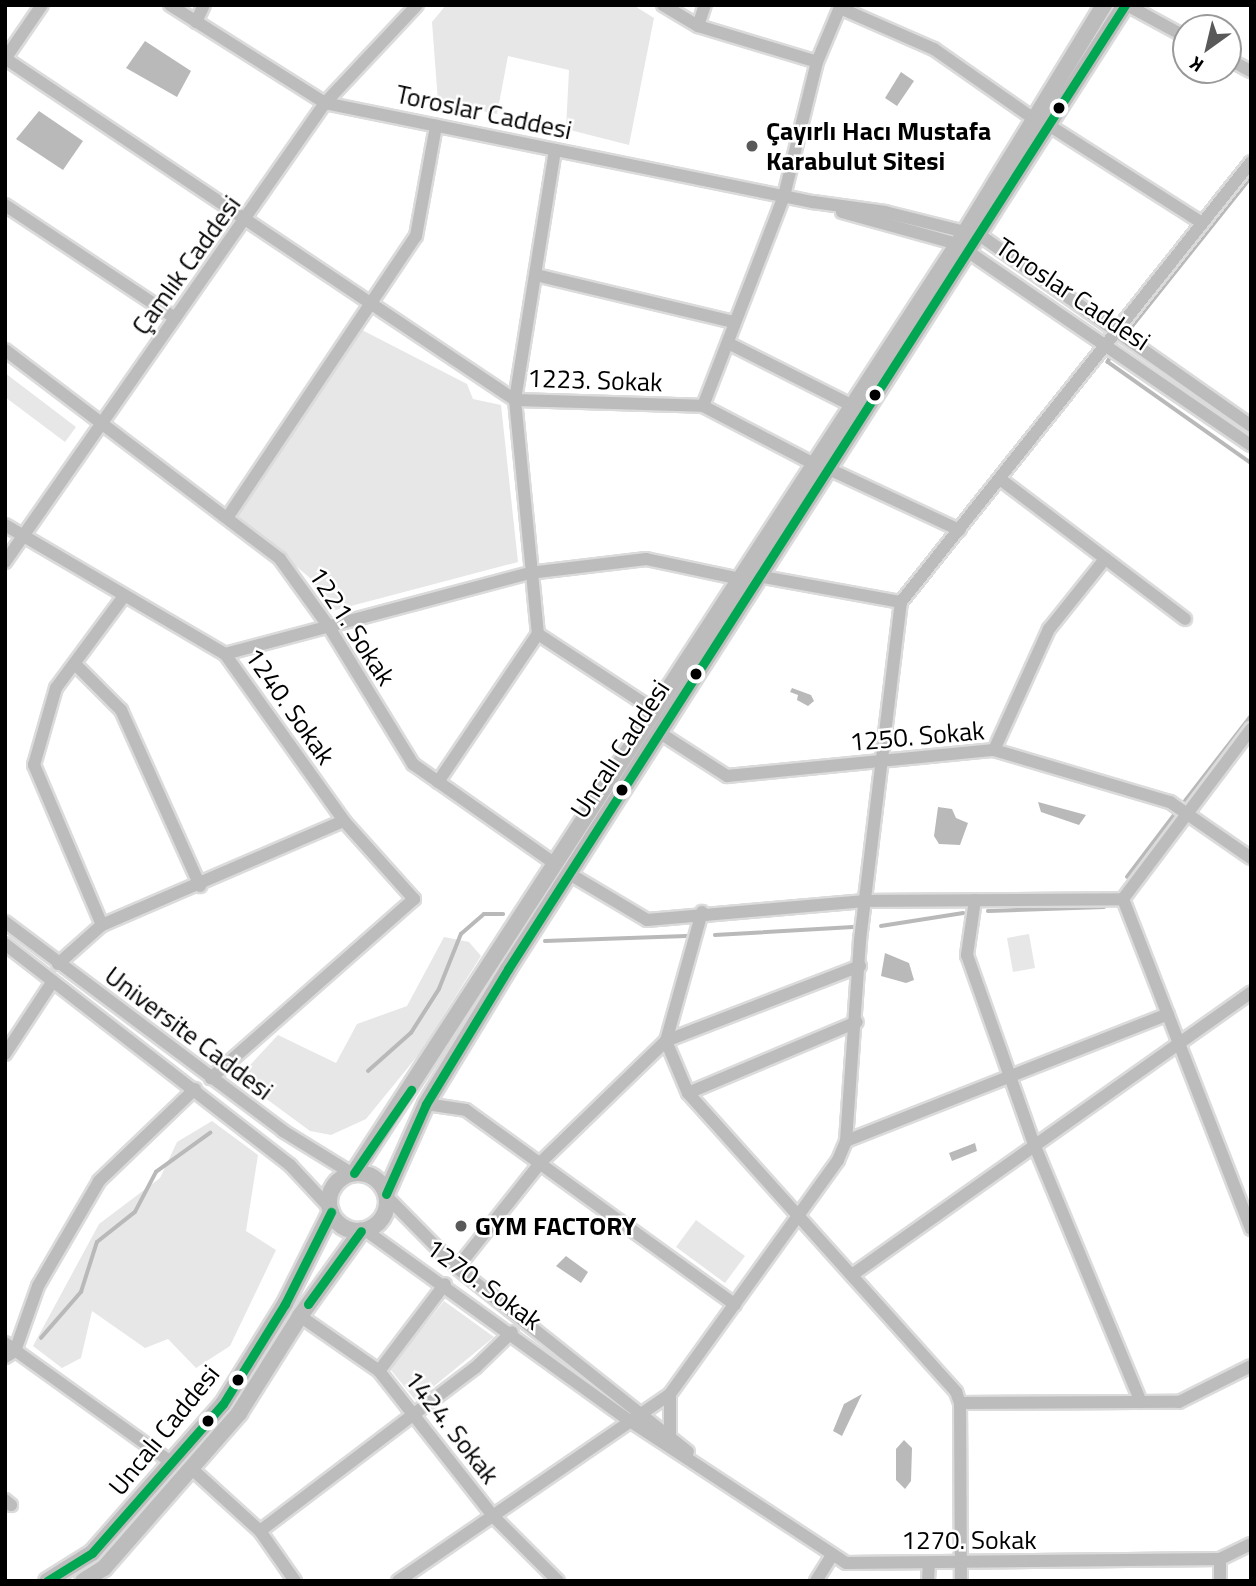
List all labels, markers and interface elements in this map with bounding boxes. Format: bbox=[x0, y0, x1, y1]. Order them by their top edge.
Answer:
north arrow bbox=[1172, 14, 1242, 84]
text: K bbox=[1183, 50, 1209, 80]
street label: Toroslar Caddesi bbox=[393, 78, 575, 146]
unlabelled marker bbox=[1052, 101, 1066, 115]
place label: Çayırlı Hacı Mustafa Karabulut Sitesi bbox=[766, 115, 991, 176]
marker: Çayırlı Hacı Mustafa Karabulut Sitesi bbox=[744, 138, 760, 154]
street label: Çamlık Caddesi bbox=[125, 189, 247, 341]
street label: Toroslar Caddesi bbox=[990, 231, 1156, 357]
street label: 1223. Sokak bbox=[527, 362, 663, 398]
unlabelled marker bbox=[868, 388, 882, 402]
street label: 1221. Sokak bbox=[302, 561, 402, 691]
street label: 1240. Sokak bbox=[238, 642, 342, 770]
unlabelled marker bbox=[689, 667, 703, 681]
street label: Uncalı Caddesi bbox=[564, 674, 676, 824]
street label: 1250. Sokak bbox=[848, 715, 986, 757]
unlabelled marker bbox=[615, 783, 629, 797]
street label: Universite Caddesi bbox=[99, 960, 279, 1106]
place label: GYM FACTORY bbox=[475, 1210, 636, 1242]
marker: GYM FACTORY bbox=[453, 1218, 469, 1234]
street label: 1270. Sokak bbox=[420, 1232, 548, 1336]
street label: Uncalı Caddesi bbox=[102, 1359, 226, 1501]
street label: 1424. Sokak bbox=[398, 1364, 506, 1490]
unlabelled marker bbox=[231, 1373, 245, 1387]
unlabelled marker bbox=[201, 1414, 215, 1428]
street label: 1270. Sokak bbox=[901, 1524, 1037, 1556]

